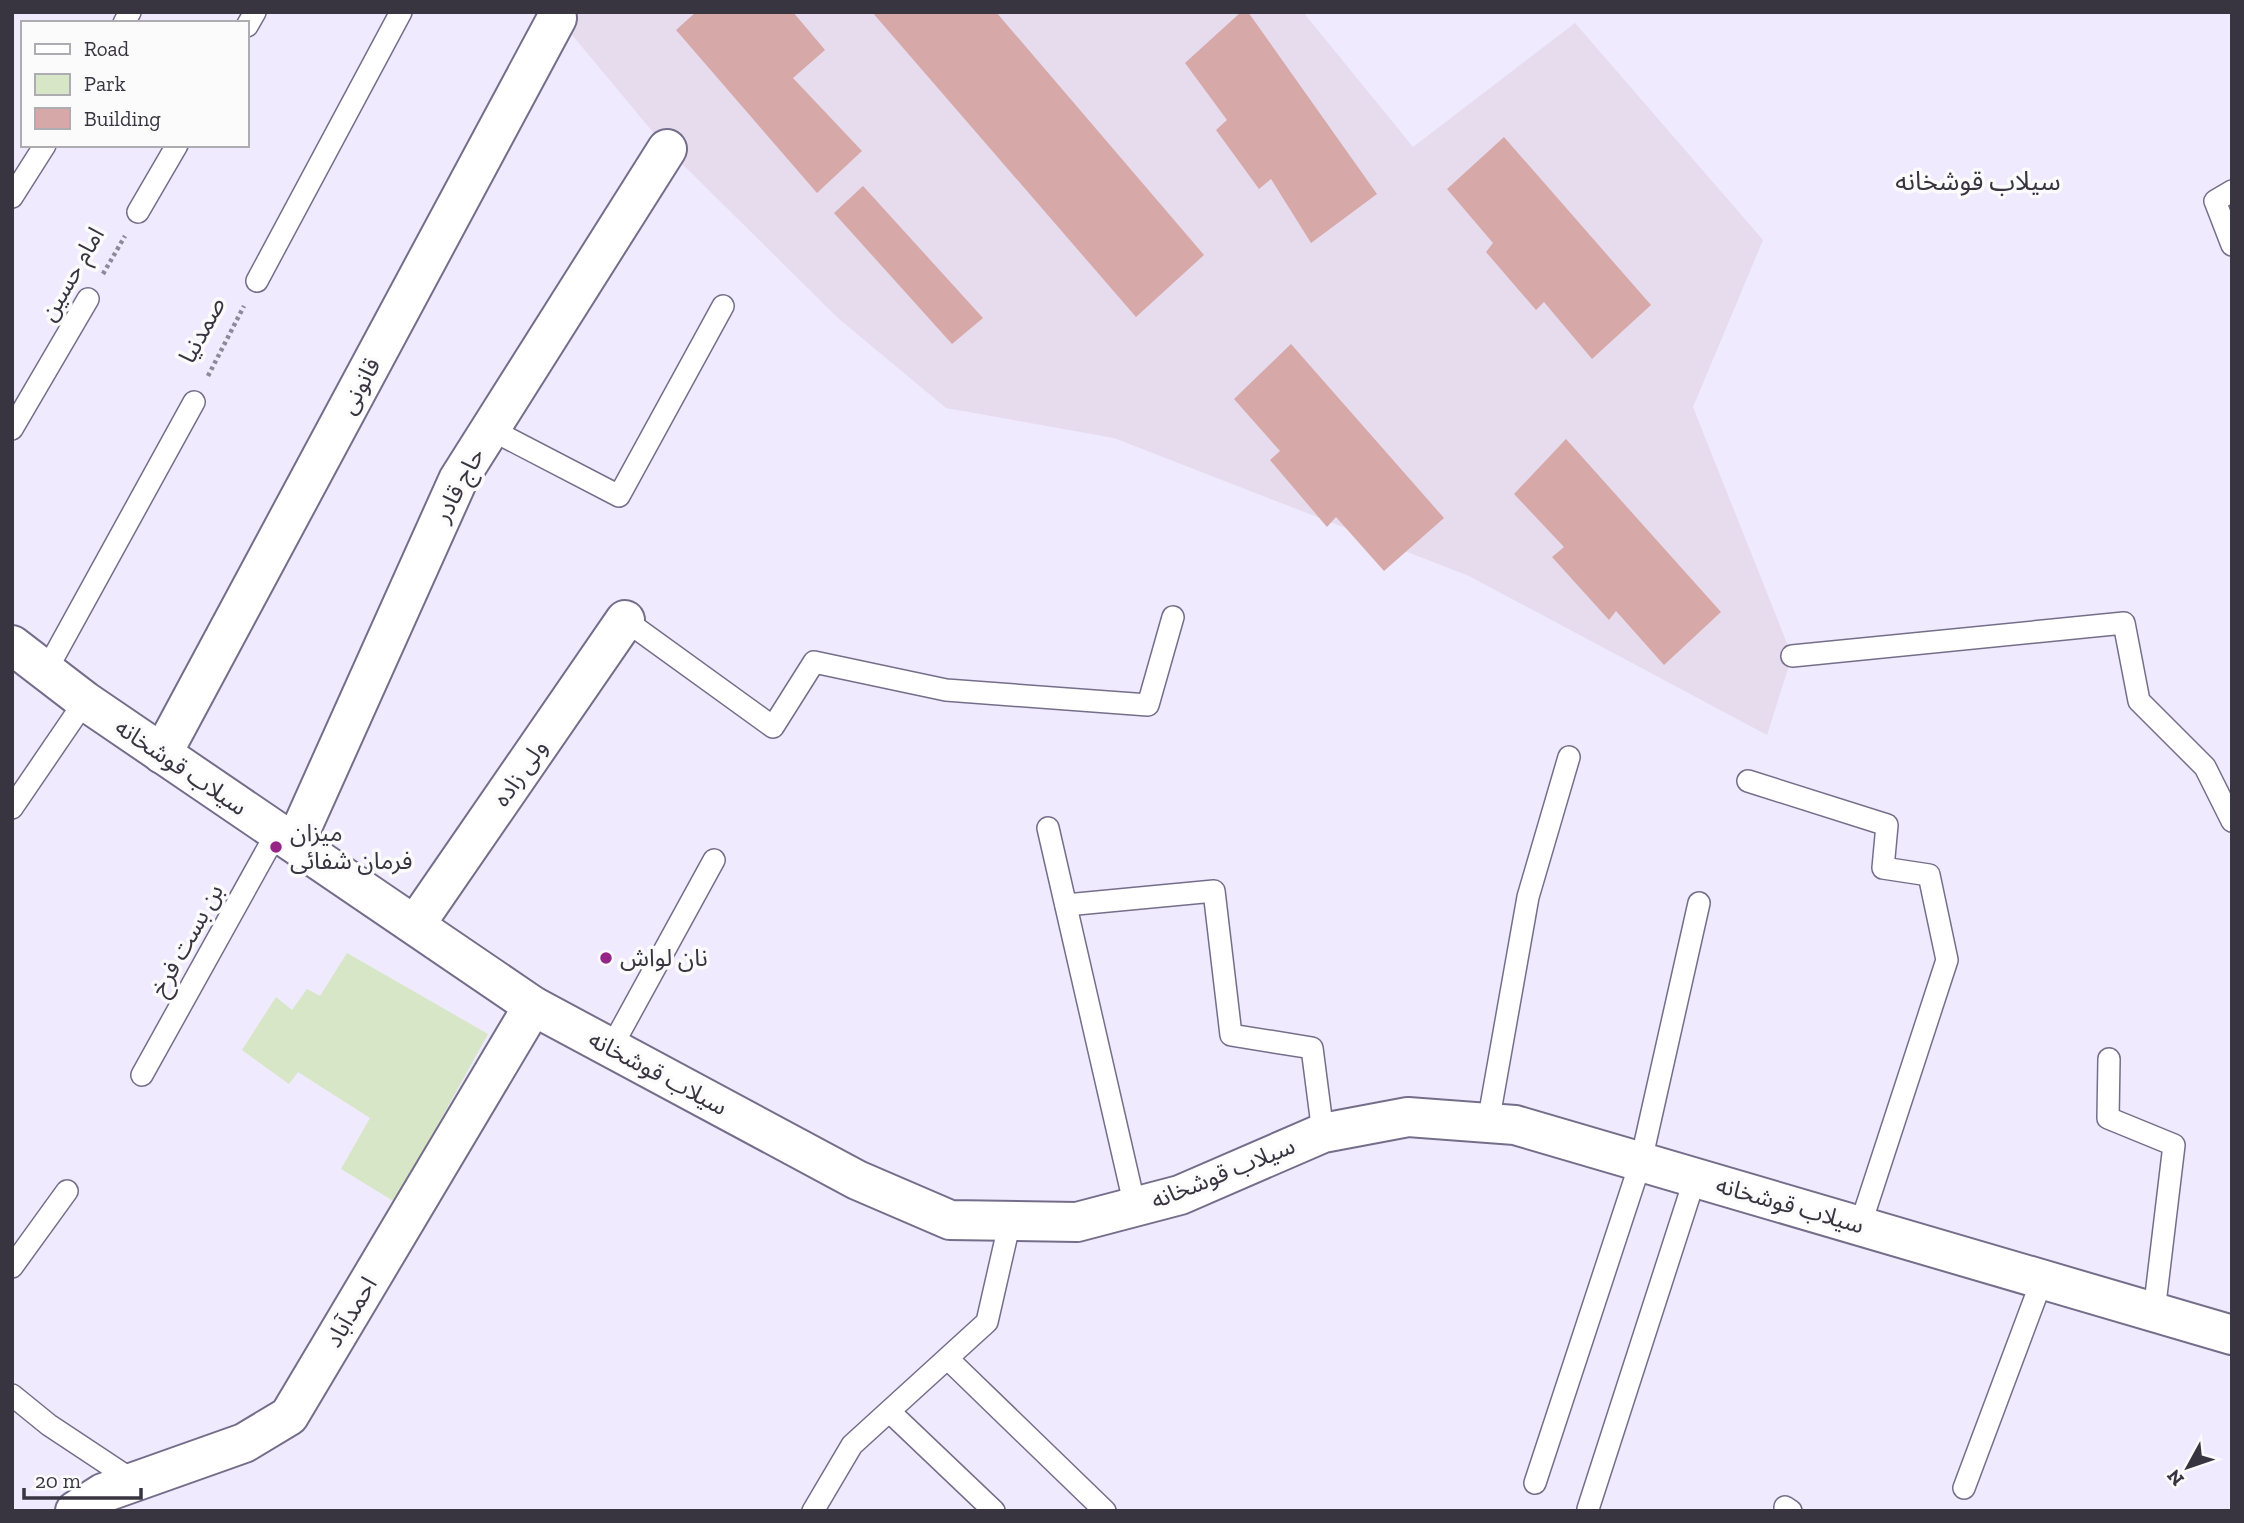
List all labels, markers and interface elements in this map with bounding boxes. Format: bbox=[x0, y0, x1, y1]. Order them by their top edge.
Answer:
legend bbox=[21, 21, 248, 147]
text: Road bbox=[84, 36, 130, 61]
text: Park bbox=[84, 71, 126, 96]
text: Building bbox=[84, 106, 161, 131]
district label: سیلاب قوشخانه bbox=[1895, 165, 2061, 197]
street label: امام حسین bbox=[33, 222, 113, 328]
street label: صمدنیا bbox=[172, 292, 231, 368]
street label: قانونی bbox=[333, 353, 386, 419]
street label: حاج قادر bbox=[427, 443, 493, 529]
street label: سیلاب قوشخانه bbox=[110, 712, 253, 821]
street label: ولی زاده bbox=[486, 734, 553, 812]
place label: میزان فرمان شفائی bbox=[290, 818, 413, 875]
marker: میزان فرمان شفائی bbox=[268, 839, 284, 855]
street label: بن بست فرخ bbox=[144, 879, 232, 1002]
place label: نان لواش bbox=[620, 943, 708, 972]
marker: نان لواش bbox=[598, 950, 614, 966]
street label: سیلاب قوشخانه bbox=[584, 1024, 732, 1121]
street label: سیلاب قوشخانه bbox=[1147, 1130, 1299, 1215]
street label: سیلاب قوشخانه bbox=[1713, 1170, 1868, 1240]
street label: احمدآباد bbox=[318, 1271, 383, 1352]
north arrow bbox=[2153, 1432, 2223, 1502]
scale bar bbox=[24, 1456, 142, 1500]
text: N bbox=[2162, 1465, 2189, 1491]
text: 20 m bbox=[35, 1468, 81, 1493]

